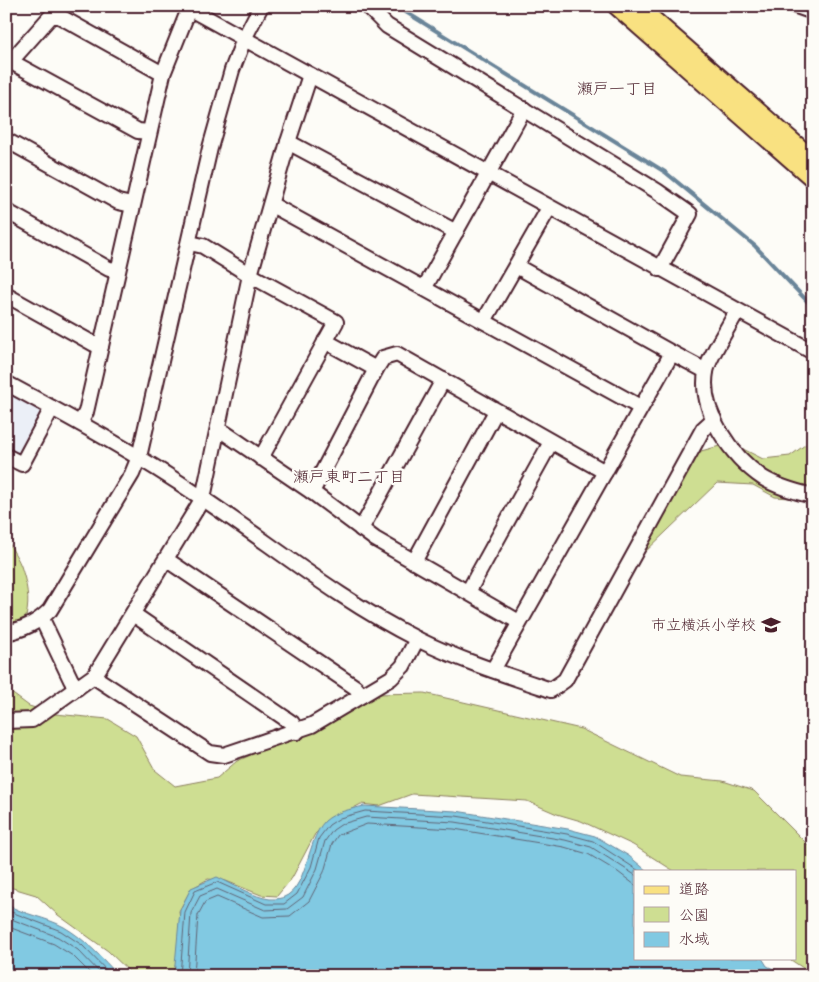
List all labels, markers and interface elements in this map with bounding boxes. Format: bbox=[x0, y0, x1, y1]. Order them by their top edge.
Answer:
district label: 瀬戸一丁目 bbox=[577, 75, 657, 99]
district label: 瀬戸東町二丁目 bbox=[293, 463, 405, 487]
place label: 市立横浜小学校 bbox=[651, 612, 756, 635]
school or university icon: 市立横浜小学校 bbox=[760, 614, 782, 636]
legend bbox=[634, 870, 796, 960]
text: 道路 bbox=[679, 876, 709, 899]
text: 公園 bbox=[679, 902, 709, 925]
text: 水域 bbox=[679, 926, 709, 949]

